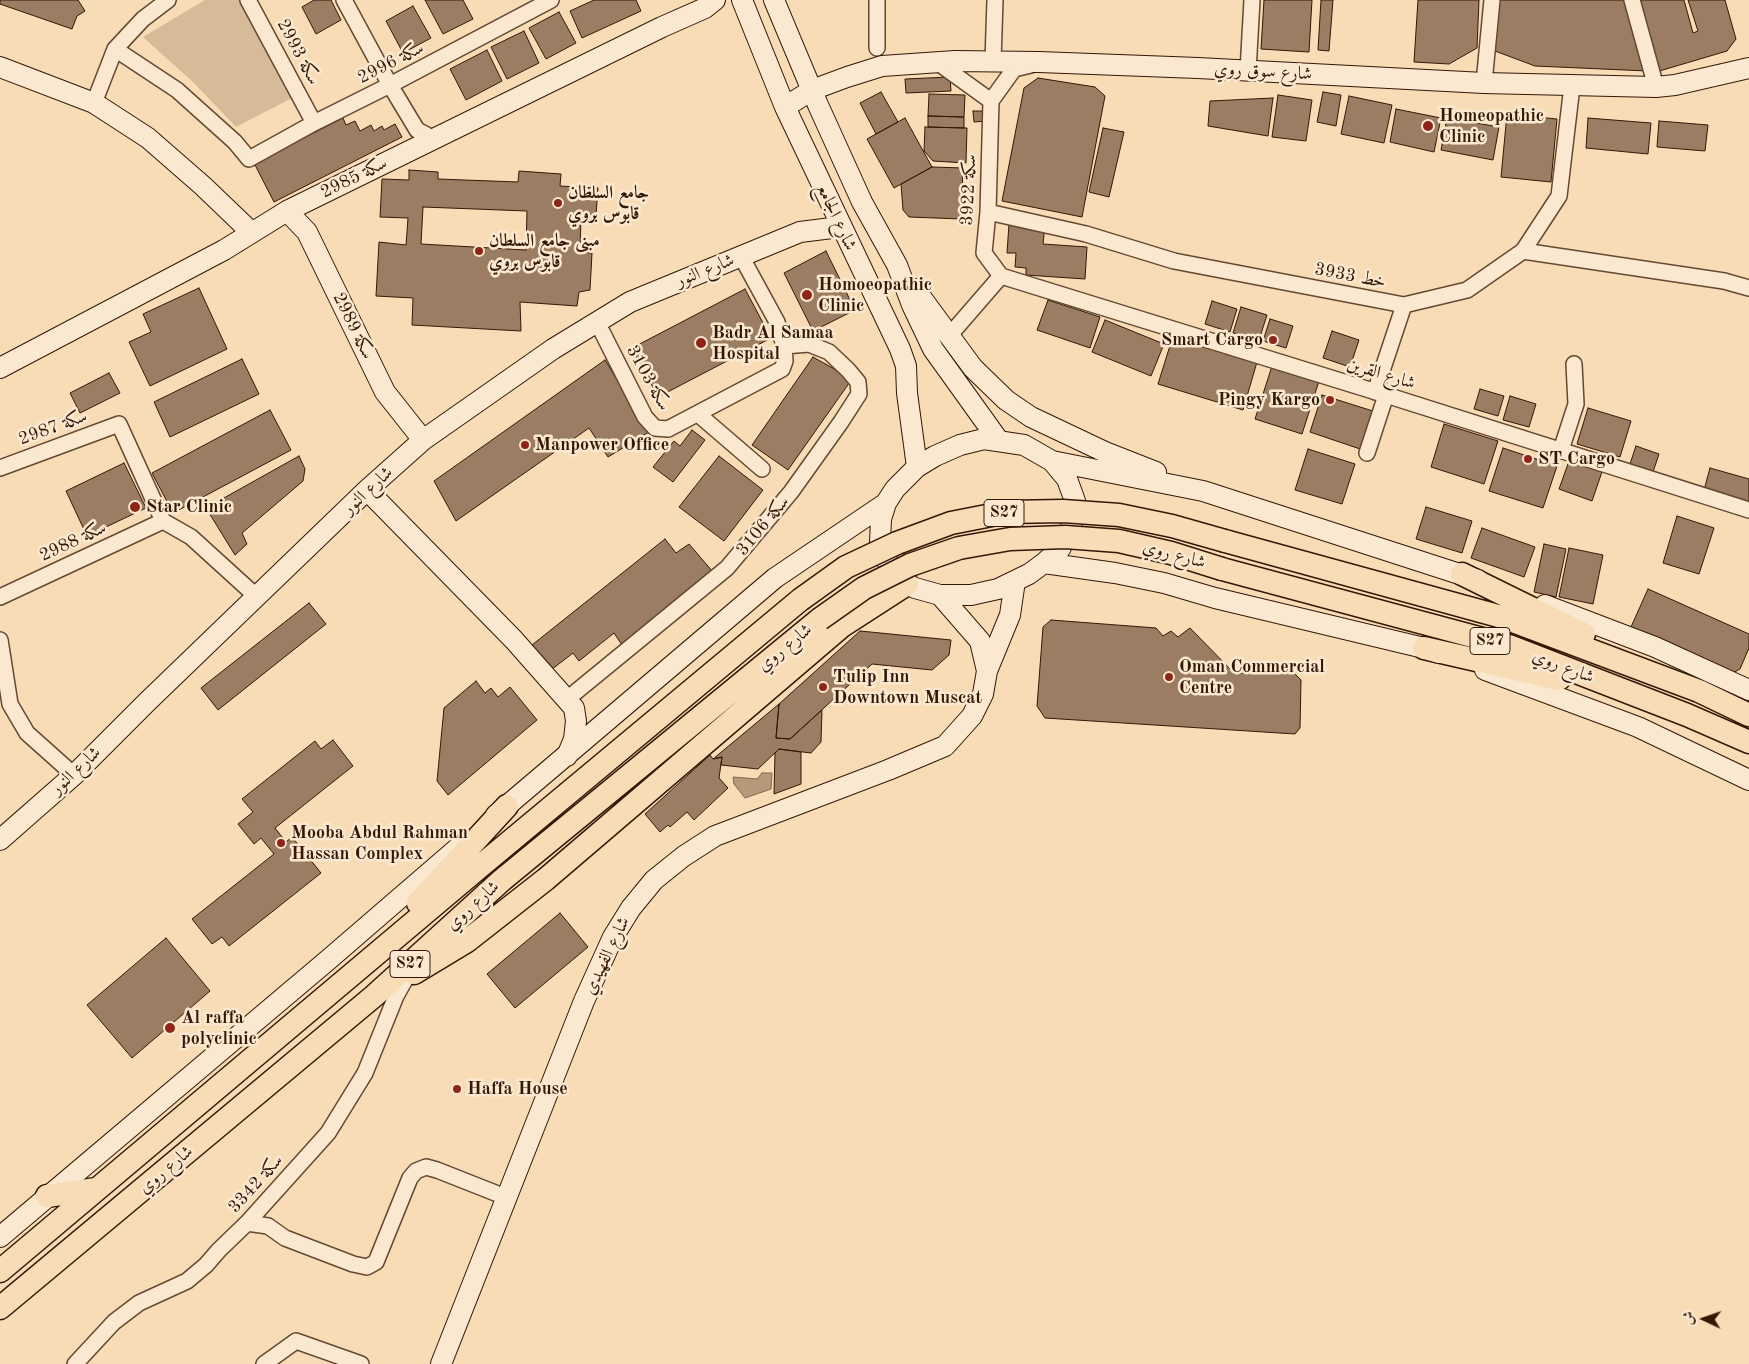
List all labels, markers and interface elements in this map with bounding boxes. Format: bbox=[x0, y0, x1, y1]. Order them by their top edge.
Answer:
street label: سكة 2993 bbox=[272, 15, 324, 89]
street label: سكة 2996 bbox=[354, 37, 428, 89]
street label: شارع سوق روي bbox=[1213, 59, 1313, 85]
place label: Homeopathic Clinic bbox=[1439, 105, 1544, 148]
marker: Homeopathic Clinic bbox=[1421, 119, 1435, 133]
street label: سكة 2985 bbox=[317, 153, 391, 203]
street label: سكة 3922 bbox=[956, 154, 982, 226]
street label: شارع الجامع bbox=[811, 180, 861, 254]
place label: جامع السلطان قابوس بروي bbox=[568, 182, 649, 224]
marker: جامع السلطان قابوس بروي bbox=[552, 197, 564, 209]
place label: مبنى جامع السلطان قابوس بروي bbox=[489, 230, 600, 272]
marker: مبنى جامع السلطان قابوس بروي bbox=[473, 245, 485, 257]
street label: شارع النور bbox=[673, 250, 737, 292]
street label: 3933 خط bbox=[1313, 259, 1387, 293]
place label: Homoeopathic Clinic bbox=[818, 274, 932, 316]
marker: Homoeopathic Clinic bbox=[800, 288, 814, 302]
street label: سكة 2989 bbox=[328, 289, 378, 363]
place label: Badr Al Samaa Hospital bbox=[712, 322, 834, 364]
place label: Smart Cargo bbox=[1161, 329, 1263, 351]
marker: Smart Cargo bbox=[1267, 334, 1279, 346]
marker: Badr Al Samaa Hospital bbox=[694, 336, 708, 350]
street label: سكة 3103 bbox=[621, 342, 675, 414]
street label: شارع القرين bbox=[1344, 353, 1418, 395]
place label: Pingy Kargo bbox=[1218, 389, 1320, 411]
marker: Pingy Kargo bbox=[1324, 394, 1336, 406]
street label: سكة 2987 bbox=[16, 406, 90, 450]
place label: Manpower Office bbox=[535, 434, 669, 456]
marker: Manpower Office bbox=[519, 439, 531, 451]
place label: ST Cargo bbox=[1538, 448, 1615, 470]
marker: ST Cargo bbox=[1522, 453, 1534, 465]
street label: شارع النور bbox=[338, 462, 398, 520]
street label: سكة 3106 bbox=[732, 492, 794, 560]
place label: Star Clinic bbox=[146, 496, 232, 518]
road number: S27 bbox=[984, 499, 1024, 526]
marker: Star Clinic bbox=[128, 500, 142, 514]
street label: سكة 2988 bbox=[36, 517, 110, 567]
street label: شارع روي bbox=[1140, 536, 1208, 574]
street label: شارع روي bbox=[753, 619, 817, 677]
road number: S27 bbox=[1470, 627, 1510, 654]
street label: شارع روي bbox=[1529, 645, 1597, 689]
place label: Oman Commercial Centre bbox=[1179, 656, 1325, 699]
place label: Tulip Inn Downtown Muscat bbox=[833, 666, 982, 709]
marker: Oman Commercial Centre bbox=[1163, 671, 1175, 683]
marker: Tulip Inn Downtown Muscat bbox=[817, 681, 829, 693]
street label: شارع النور bbox=[46, 742, 106, 800]
place label: Mooba Abdul Rahman Hassan Complex bbox=[291, 822, 468, 864]
marker: Mooba Abdul Rahman Hassan Complex bbox=[275, 837, 287, 849]
street label: شارع روي bbox=[442, 876, 504, 936]
street label: شارع الفهيدي bbox=[579, 914, 635, 998]
road number: S27 bbox=[390, 951, 430, 978]
place label: Al raffa polyclinic bbox=[181, 1007, 257, 1050]
marker: Al raffa polyclinic bbox=[163, 1021, 177, 1035]
place label: Haffa House bbox=[467, 1078, 568, 1100]
marker: Haffa House bbox=[451, 1083, 463, 1095]
street label: شارع روي bbox=[134, 1141, 198, 1199]
street label: سكة 3342 bbox=[224, 1150, 288, 1218]
north arrow bbox=[1679, 1294, 1729, 1344]
text: ش bbox=[1682, 1311, 1696, 1326]

